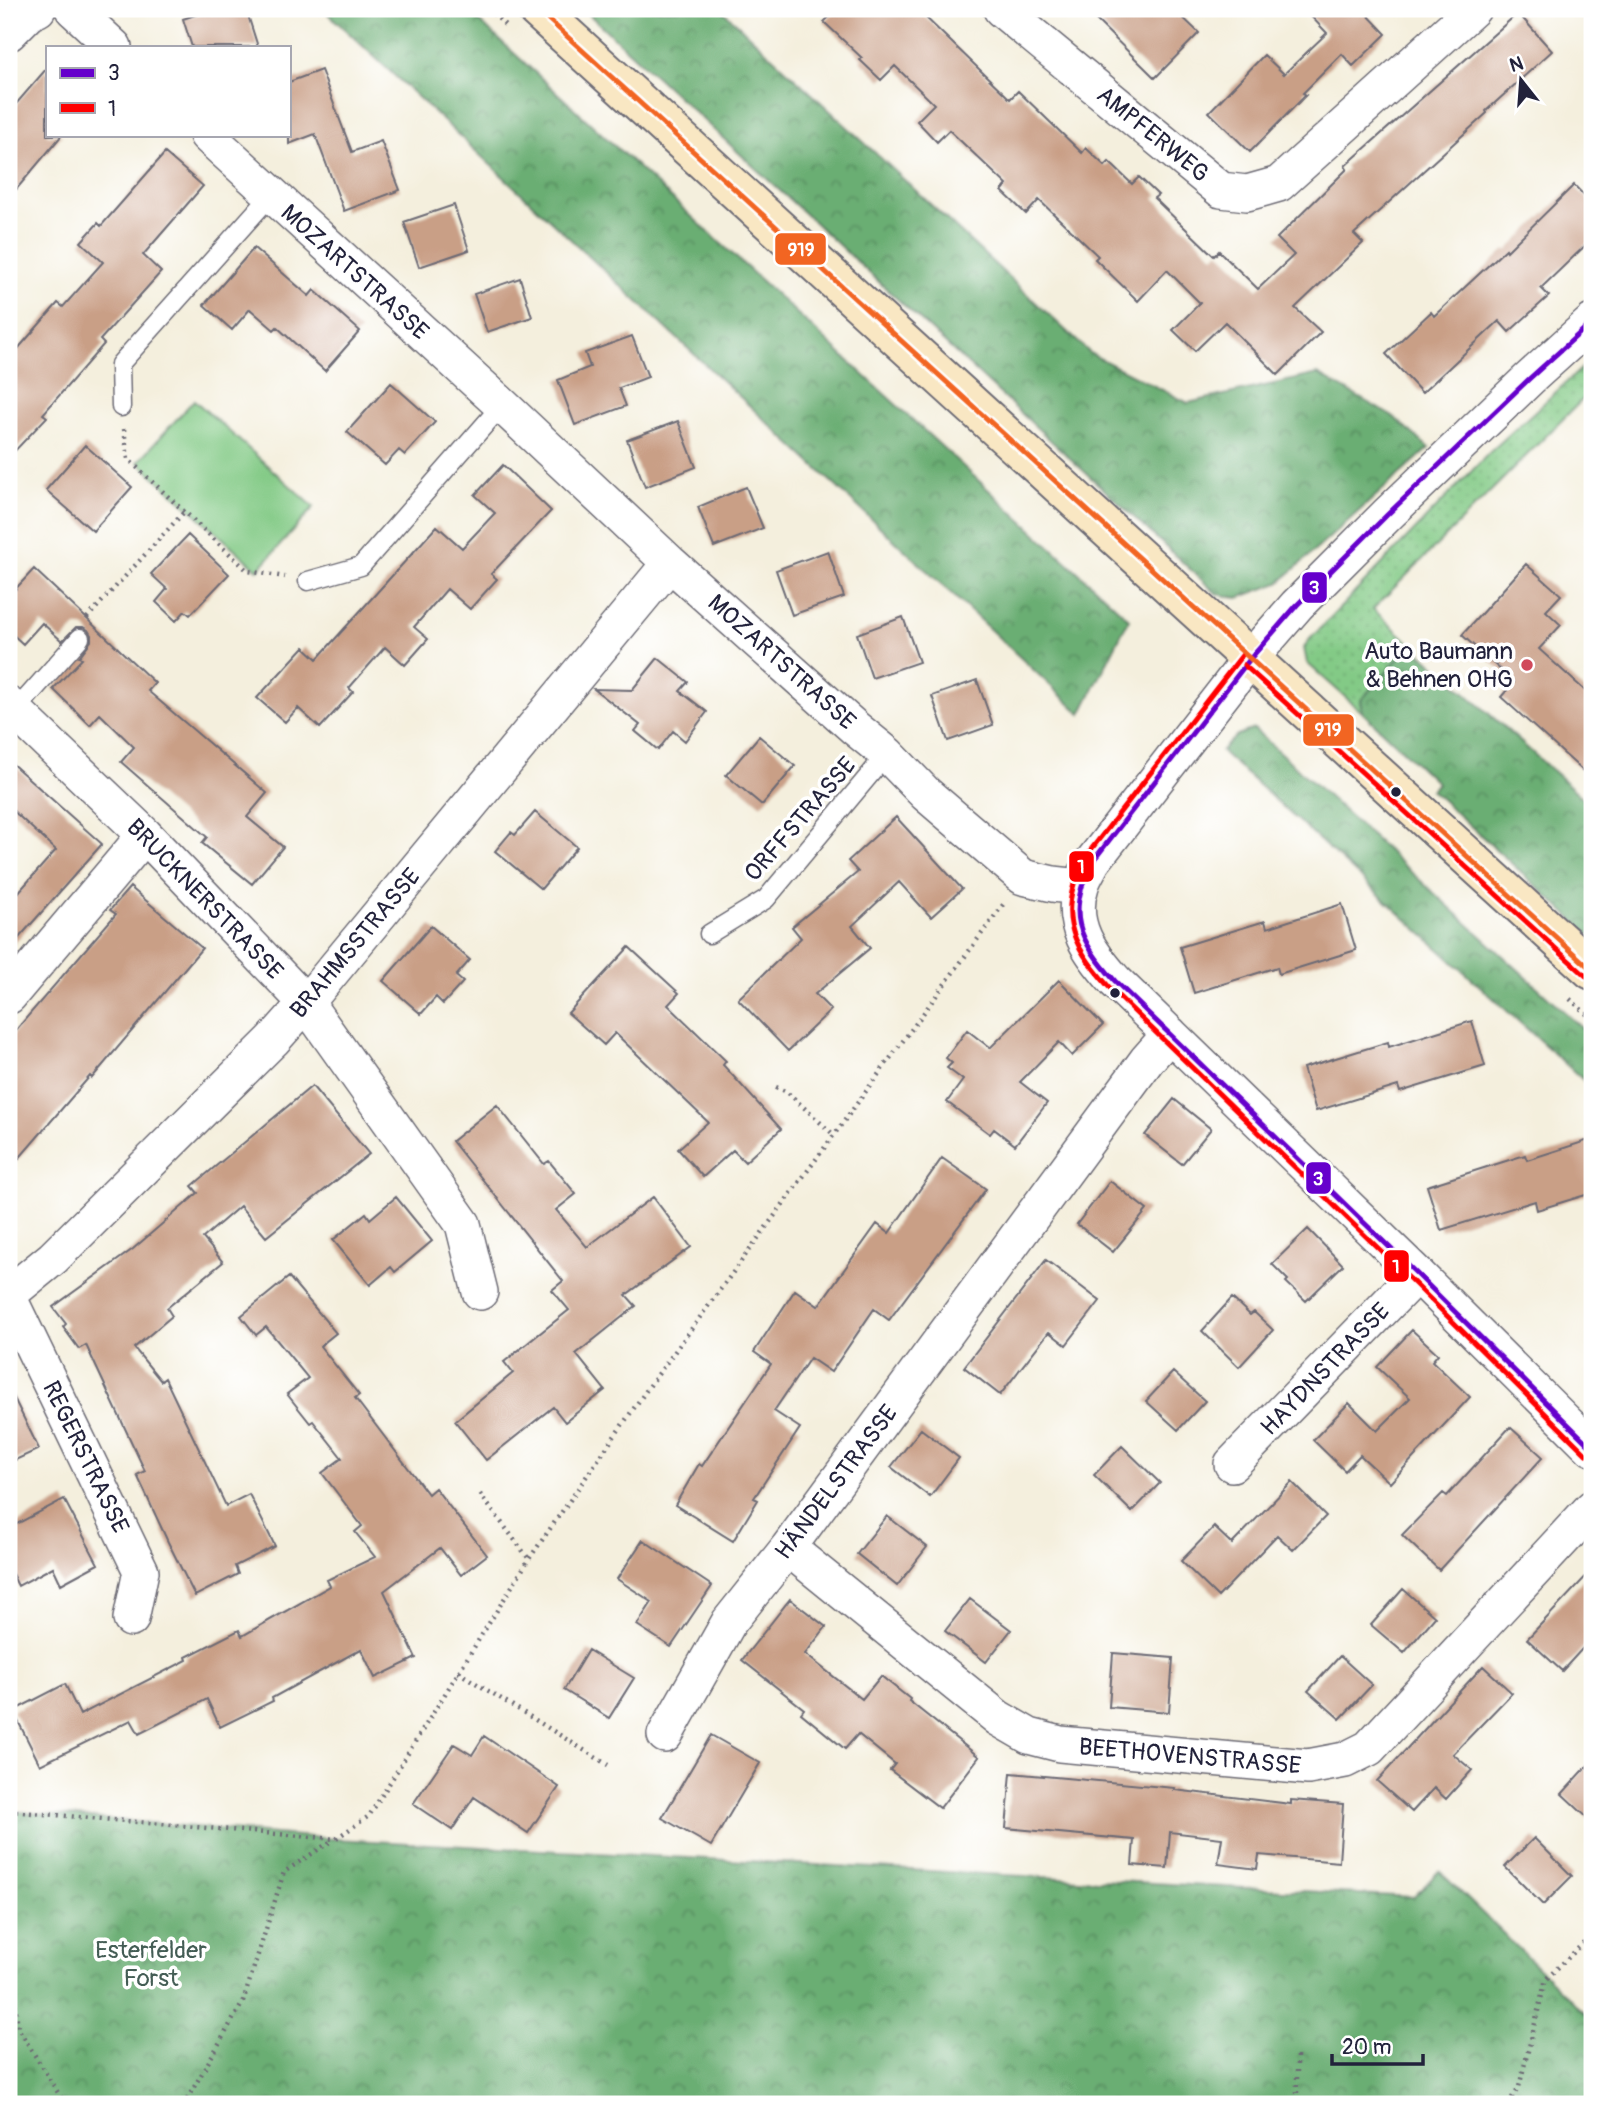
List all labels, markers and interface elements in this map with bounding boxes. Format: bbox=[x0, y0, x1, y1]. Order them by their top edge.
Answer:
legend bbox=[46, 46, 290, 136]
north arrow bbox=[1486, 46, 1556, 116]
text: N bbox=[1507, 51, 1526, 78]
text: 3 bbox=[108, 60, 120, 87]
street label: AMPFERWEG bbox=[1091, 80, 1215, 188]
text: 1 bbox=[108, 96, 116, 123]
street label: MOZARTSTRASSE bbox=[275, 198, 435, 346]
line badge: 919 bbox=[774, 232, 827, 266]
text: 919 bbox=[788, 238, 815, 262]
line badge: 3 bbox=[1301, 571, 1328, 604]
text: 3 bbox=[1309, 576, 1319, 600]
street label: MOZARTSTRASSE bbox=[702, 588, 862, 736]
place label: Auto Baumann & Behnen OHG bbox=[1364, 637, 1513, 694]
marker: Auto Baumann & Behnen OHG bbox=[1519, 657, 1535, 673]
line badge: 919 bbox=[1302, 713, 1355, 747]
text: 919 bbox=[1315, 718, 1342, 742]
street label: ORFFSTRASSE bbox=[738, 751, 862, 887]
unlabelled marker bbox=[1389, 785, 1403, 799]
street label: BRUCKNERSTRASSE bbox=[120, 813, 289, 986]
line badge: 1 bbox=[1068, 850, 1095, 883]
text: 1 bbox=[1077, 855, 1085, 879]
street label: BRAHMSSTRASSE bbox=[284, 862, 427, 1024]
unlabelled marker bbox=[1108, 986, 1122, 1000]
line badge: 3 bbox=[1305, 1161, 1332, 1195]
text: 3 bbox=[1313, 1167, 1323, 1191]
line badge: 1 bbox=[1383, 1249, 1410, 1283]
text: 1 bbox=[1392, 1255, 1400, 1279]
street label: HAYDNSTRASSE bbox=[1255, 1297, 1396, 1442]
street label: REGERSTRASSE bbox=[36, 1376, 135, 1538]
street label: HÄNDELSTRASSE bbox=[769, 1399, 904, 1565]
street label: BEETHOVENSTRASSE bbox=[1078, 1732, 1302, 1781]
park label: Esterfelder Forst bbox=[95, 1936, 207, 1993]
scale bar bbox=[1332, 2022, 1422, 2066]
text: 20 m bbox=[1342, 2034, 1391, 2061]

